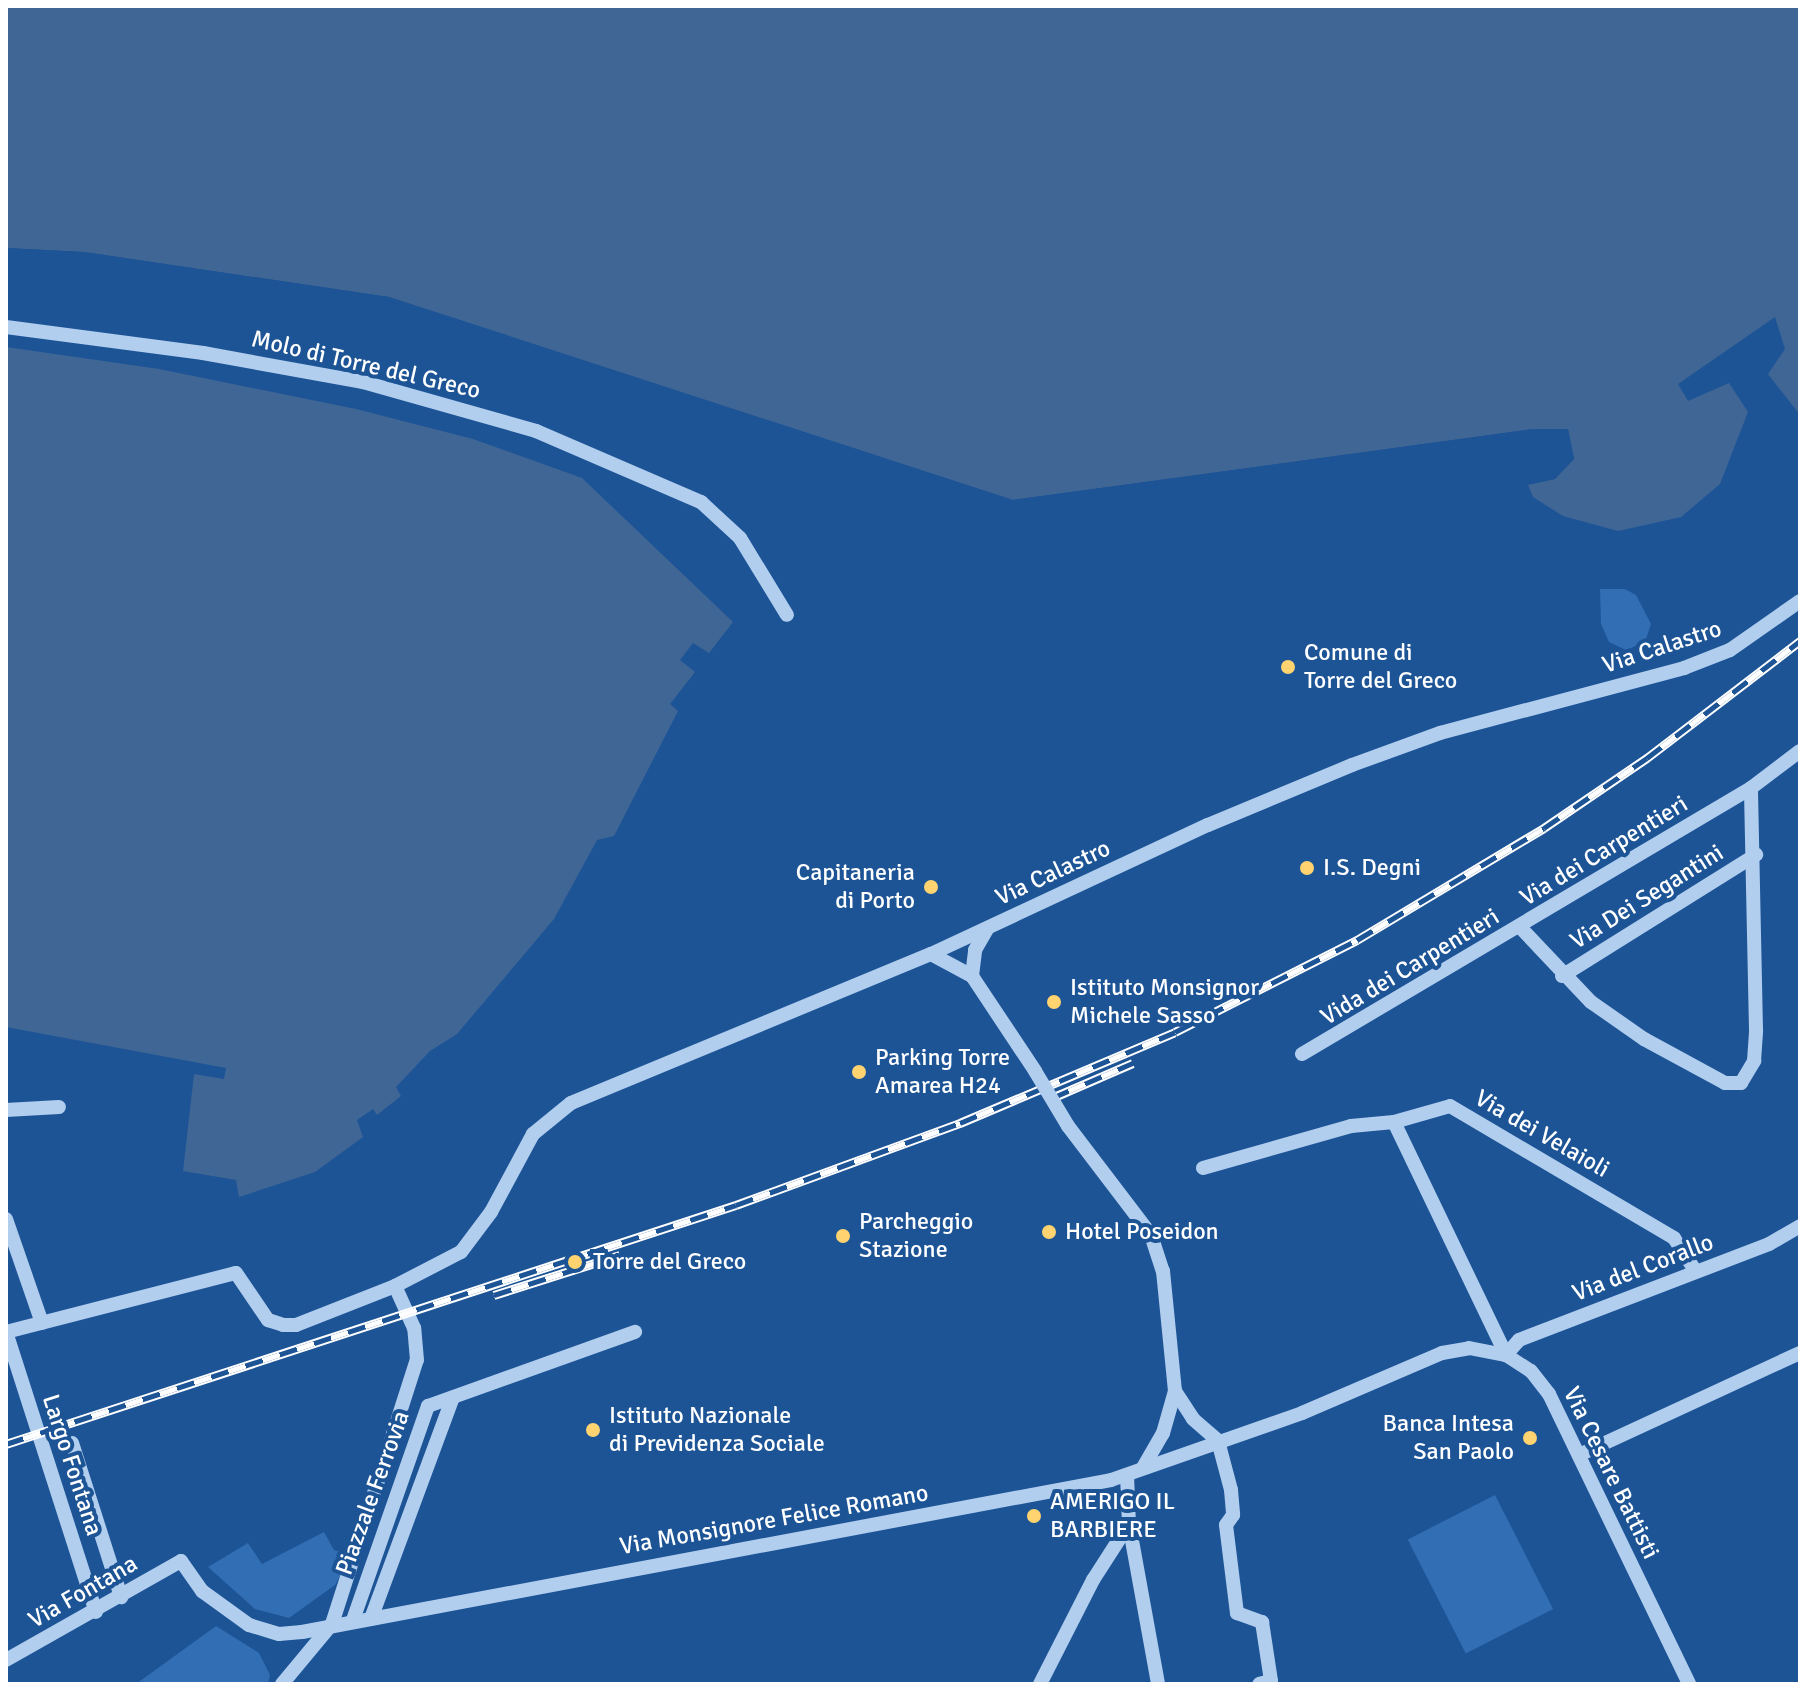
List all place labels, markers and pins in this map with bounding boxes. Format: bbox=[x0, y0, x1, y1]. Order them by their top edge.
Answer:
place label: Comune di Torre del Greco bbox=[1304, 639, 1457, 695]
marker: Comune di Torre del Greco bbox=[1279, 658, 1297, 676]
place label: I.S. Degni bbox=[1323, 854, 1421, 882]
place label: Capitaneria di Porto bbox=[796, 859, 915, 915]
marker: I.S. Degni bbox=[1298, 859, 1316, 877]
marker: Capitaneria di Porto bbox=[922, 878, 940, 896]
place label: Istituto Monsignor Michele Sasso bbox=[1070, 974, 1259, 1030]
marker: Istituto Monsignor Michele Sasso bbox=[1045, 993, 1063, 1011]
place label: Parking Torre Amarea H24 bbox=[875, 1044, 1010, 1100]
marker: Parking Torre Amarea H24 bbox=[850, 1063, 868, 1081]
place label: Parcheggio Stazione bbox=[859, 1208, 973, 1264]
place label: Hotel Poseidon bbox=[1065, 1218, 1219, 1246]
marker: Hotel Poseidon bbox=[1040, 1223, 1058, 1241]
marker: Parcheggio Stazione bbox=[834, 1227, 852, 1245]
place label: Torre del Greco bbox=[593, 1248, 746, 1276]
marker: Torre del Greco bbox=[564, 1251, 586, 1273]
place label: Istituto Nazionale di Previdenza Sociale bbox=[609, 1402, 825, 1458]
place label: Banca Intesa San Paolo bbox=[1382, 1410, 1514, 1466]
marker: Istituto Nazionale di Previdenza Sociale bbox=[584, 1421, 602, 1439]
marker: Banca Intesa San Paolo bbox=[1521, 1429, 1539, 1447]
place label: AMERIGO IL BARBIERE bbox=[1050, 1488, 1175, 1544]
marker: AMERIGO IL BARBIERE bbox=[1025, 1507, 1043, 1525]

